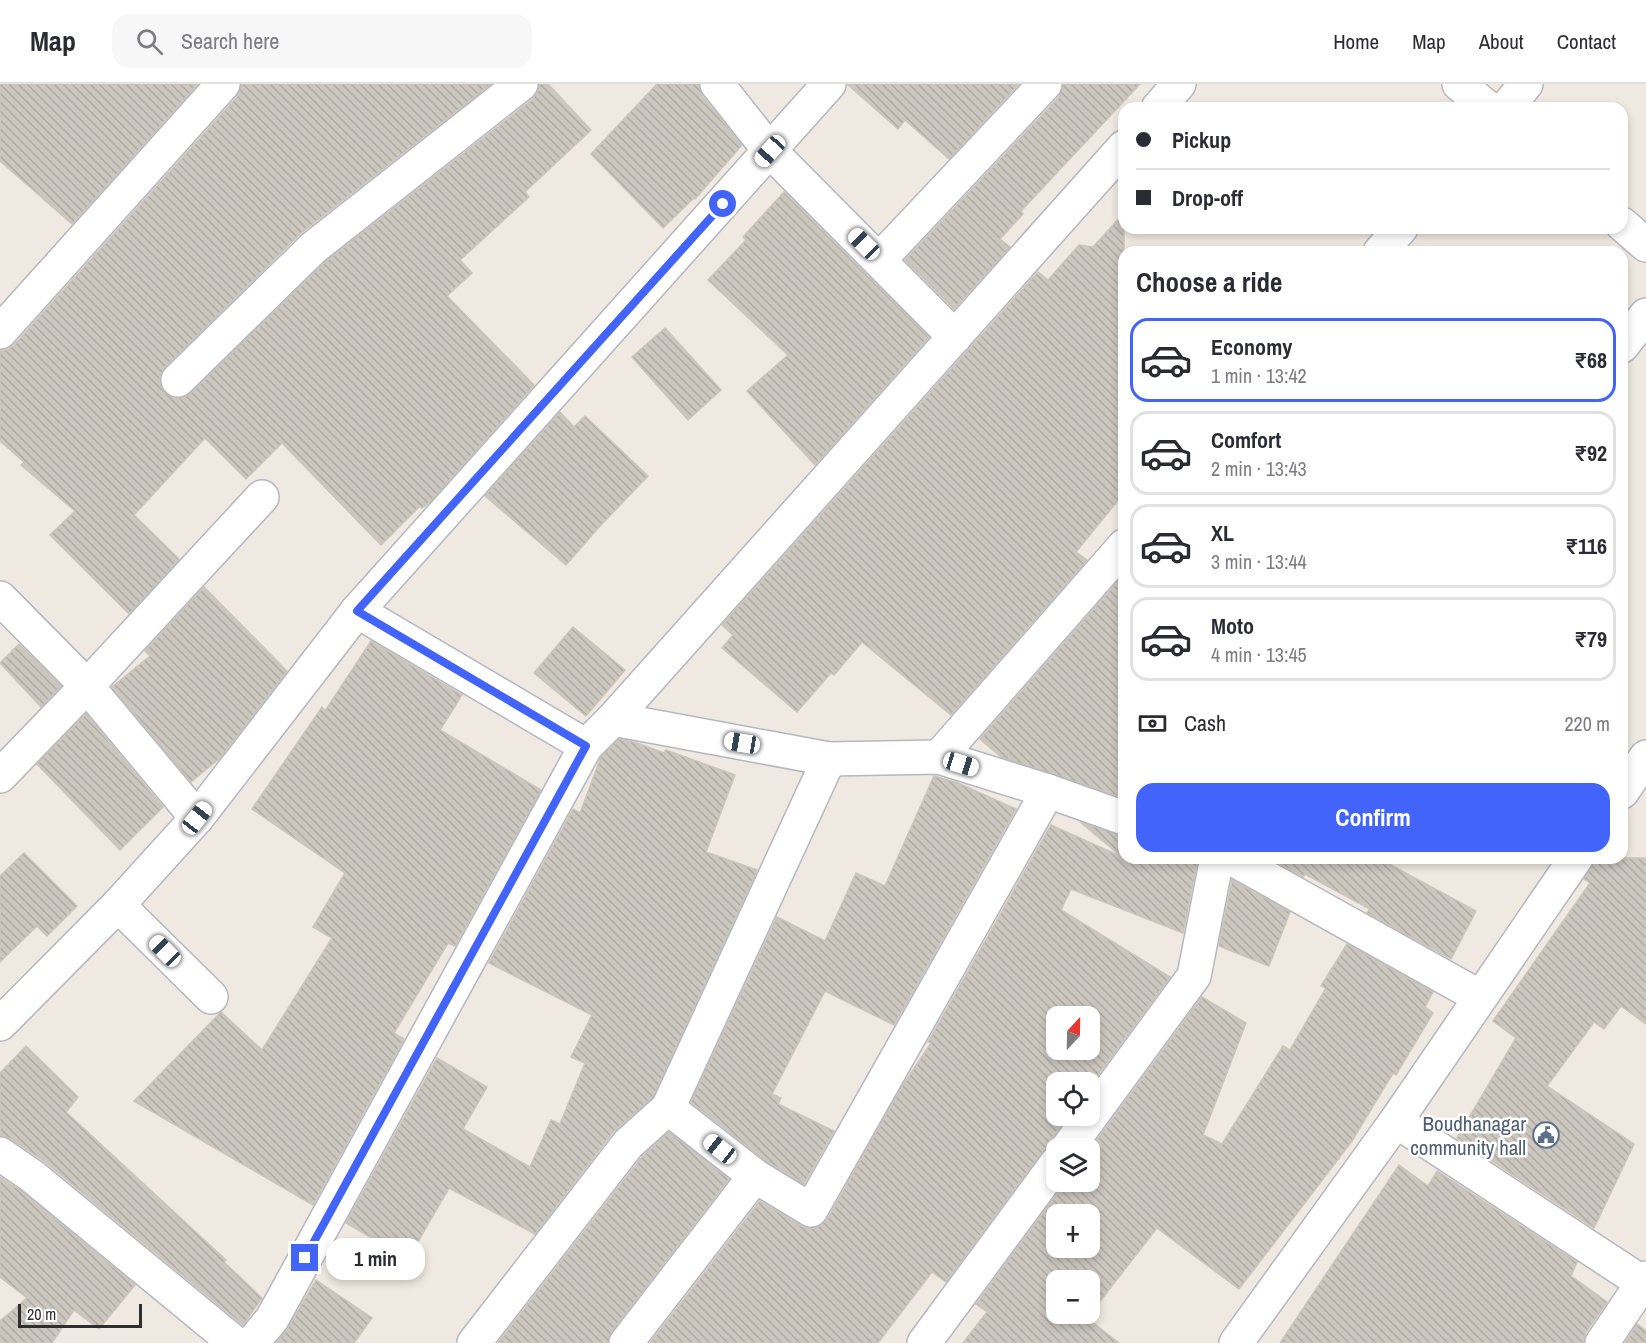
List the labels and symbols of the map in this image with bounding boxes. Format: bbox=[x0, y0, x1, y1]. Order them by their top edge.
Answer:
car bbox=[751, 132, 789, 170]
route start bbox=[709, 190, 736, 217]
car bbox=[845, 225, 883, 263]
car bbox=[723, 731, 761, 755]
car bbox=[941, 750, 981, 778]
car bbox=[179, 798, 215, 838]
car bbox=[146, 932, 184, 970]
north arrow bbox=[1046, 1006, 1100, 1060]
place label: Boudhanagar community hall bbox=[1410, 1109, 1526, 1162]
public building icon: Boudhanagar community hall bbox=[1531, 1120, 1561, 1150]
car bbox=[700, 1131, 740, 1167]
callout: 1 min bbox=[326, 1237, 425, 1279]
route end bbox=[291, 1244, 318, 1271]
scale bar bbox=[18, 1301, 142, 1328]

